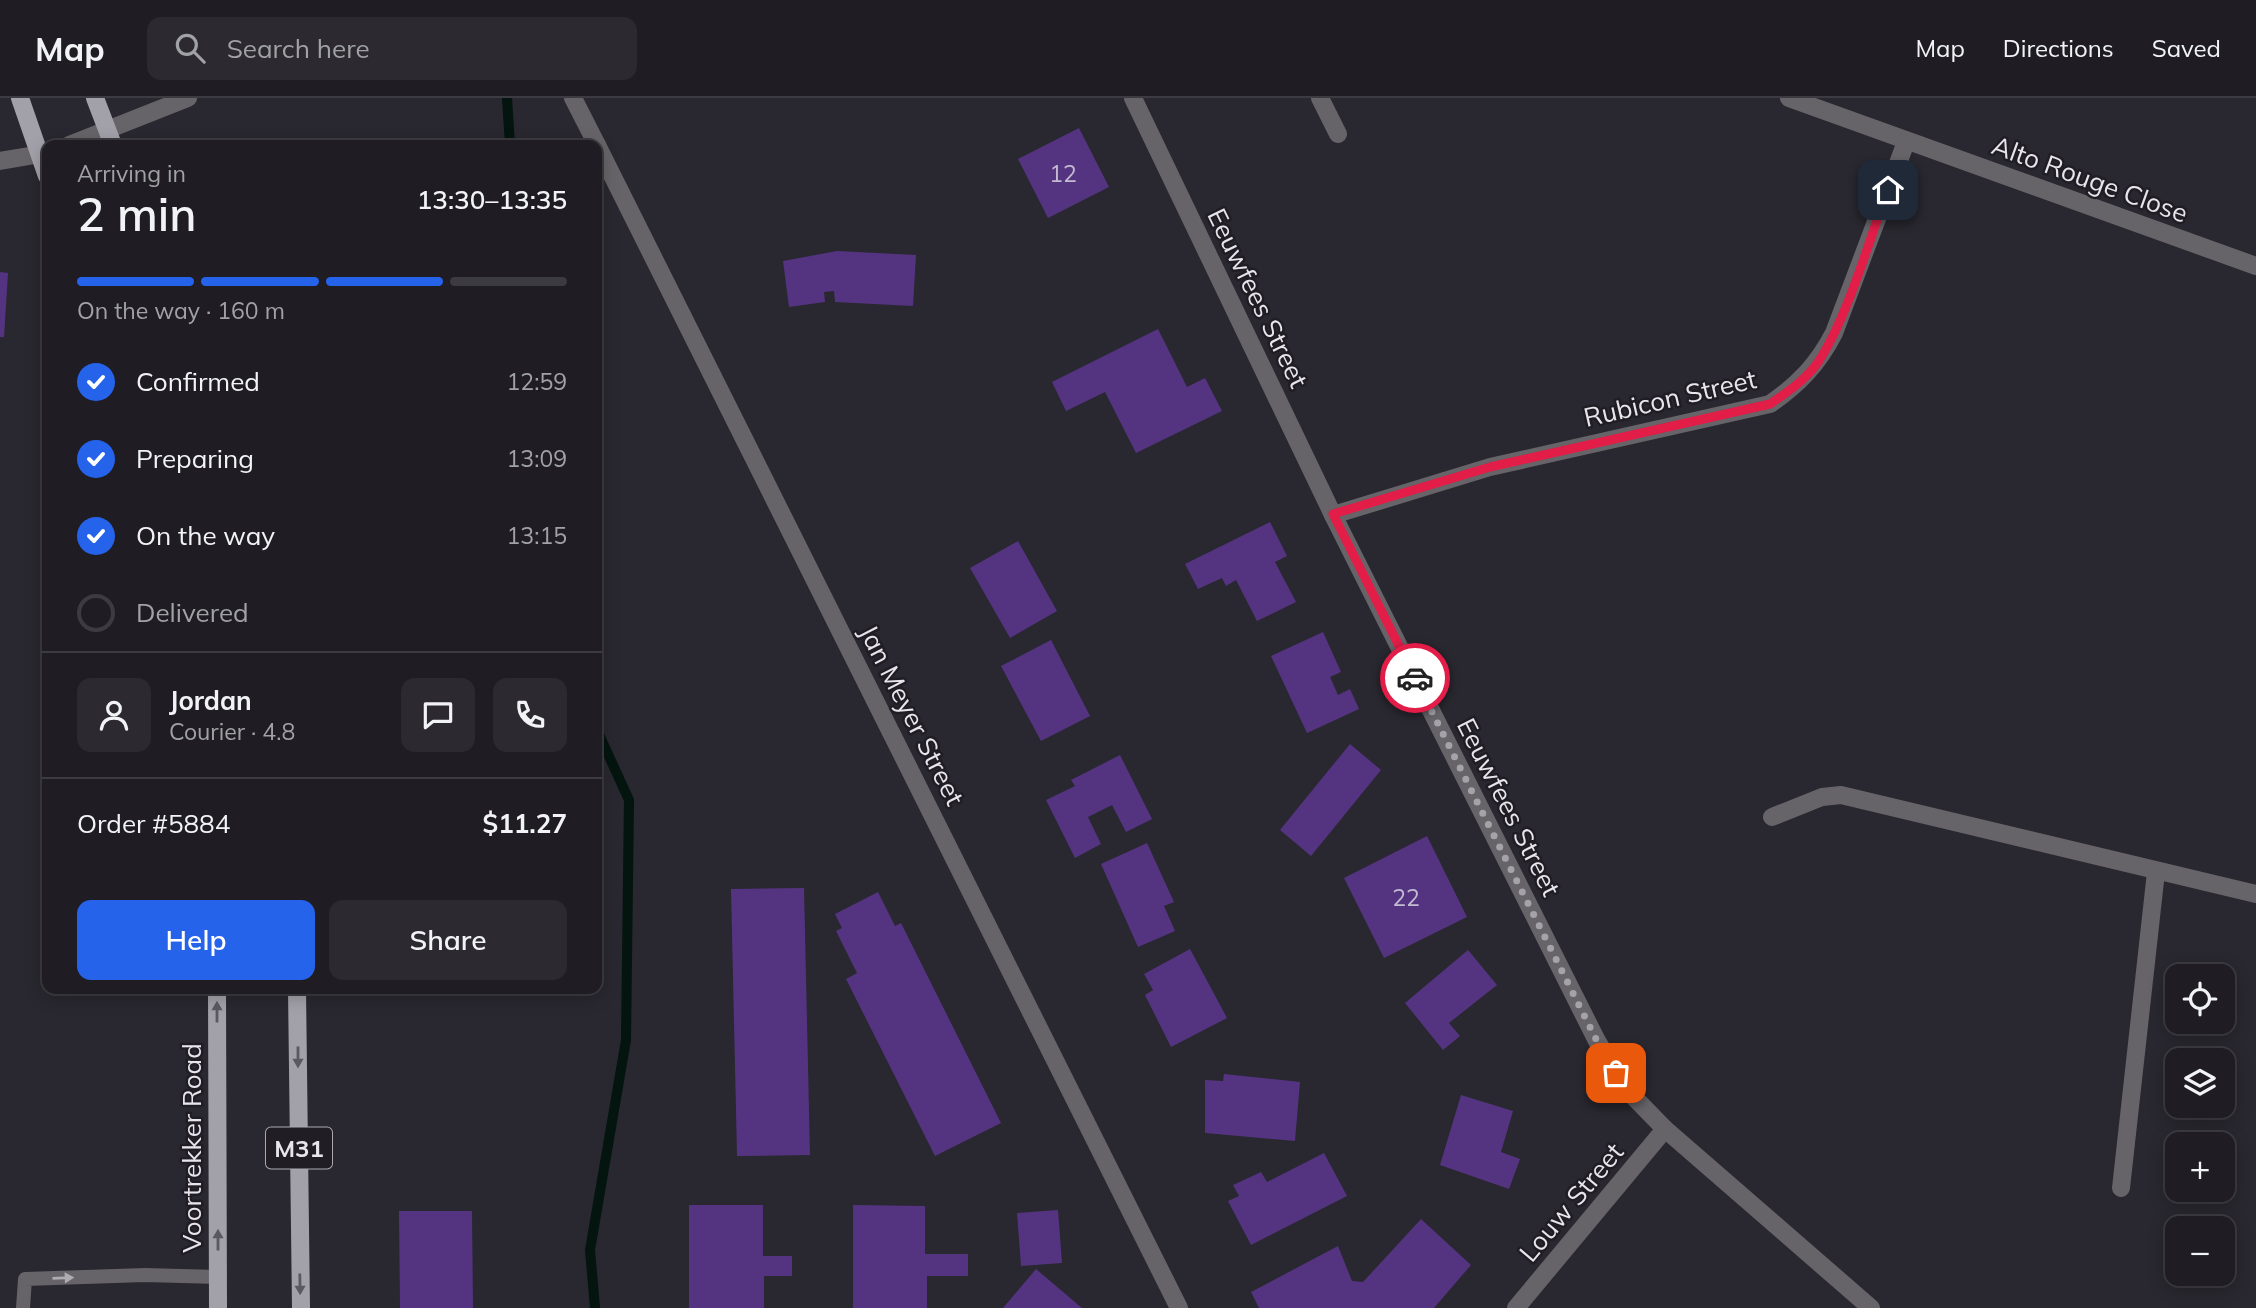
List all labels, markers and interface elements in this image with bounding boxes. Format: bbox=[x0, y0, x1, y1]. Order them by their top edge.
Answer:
search box bbox=[147, 17, 637, 80]
text: Map bbox=[35, 28, 105, 69]
icon: search bbox=[171, 29, 209, 67]
text: Search here bbox=[227, 32, 370, 65]
text: Map bbox=[1915, 33, 1965, 63]
text: Directions bbox=[2003, 33, 2114, 63]
text: Saved bbox=[2152, 33, 2221, 63]
street label: Alto Rouge Close bbox=[1988, 128, 2192, 230]
text: Arriving in bbox=[77, 159, 186, 188]
house number: 12 bbox=[1049, 159, 1077, 188]
pin bbox=[1858, 160, 1918, 220]
icon: home bbox=[1869, 171, 1907, 209]
text: 13:30–13:35 bbox=[417, 183, 567, 216]
text: 2 min bbox=[77, 185, 196, 243]
street label: Eeuwfees Street bbox=[1200, 203, 1316, 393]
text: On the way · 160 m bbox=[77, 296, 285, 325]
street label: Rubicon Street bbox=[1580, 362, 1760, 434]
icon: check bbox=[77, 363, 115, 401]
text: Confirmed bbox=[136, 365, 260, 398]
text: 12:59 bbox=[507, 367, 567, 396]
icon: check bbox=[77, 440, 115, 478]
text: Preparing bbox=[136, 442, 254, 475]
text: 13:09 bbox=[507, 444, 567, 473]
icon: check bbox=[77, 517, 115, 555]
text: On the way bbox=[136, 519, 275, 552]
text: 13:15 bbox=[507, 521, 567, 550]
text: Delivered bbox=[136, 596, 249, 629]
street label: Jan Meyer Street bbox=[852, 619, 972, 811]
courier bbox=[1380, 643, 1450, 713]
icon: car bbox=[1396, 659, 1434, 697]
button: person bbox=[77, 678, 151, 752]
button: chat bbox=[401, 678, 475, 752]
button: phone bbox=[493, 678, 567, 752]
text: Jordan bbox=[169, 684, 252, 717]
street label: Eeuwfees Street bbox=[1450, 712, 1568, 902]
text: Courier · 4.8 bbox=[169, 717, 295, 746]
text: Order #5884 bbox=[77, 807, 230, 840]
text: $11.27 bbox=[483, 807, 567, 840]
house number: 22 bbox=[1392, 883, 1420, 912]
button: Help bbox=[77, 900, 315, 980]
button: Share bbox=[329, 900, 567, 980]
map controls bbox=[2165, 964, 2235, 1286]
button: locate bbox=[2165, 964, 2235, 1034]
one-way arrow bbox=[211, 1001, 223, 1023]
street label: Voortrekker Road bbox=[175, 1043, 208, 1253]
pin bbox=[1586, 1043, 1646, 1103]
one-way arrow bbox=[292, 1046, 303, 1068]
button: layers bbox=[2165, 1048, 2235, 1118]
icon: bag bbox=[1597, 1054, 1635, 1092]
road number: M31 bbox=[266, 1128, 332, 1168]
button: + bbox=[2165, 1132, 2235, 1202]
street label: Louw Street bbox=[1512, 1136, 1630, 1268]
button: − bbox=[2165, 1216, 2235, 1286]
one-way arrow bbox=[212, 1229, 224, 1251]
one-way arrow bbox=[52, 1273, 74, 1284]
one-way arrow bbox=[295, 1274, 306, 1296]

